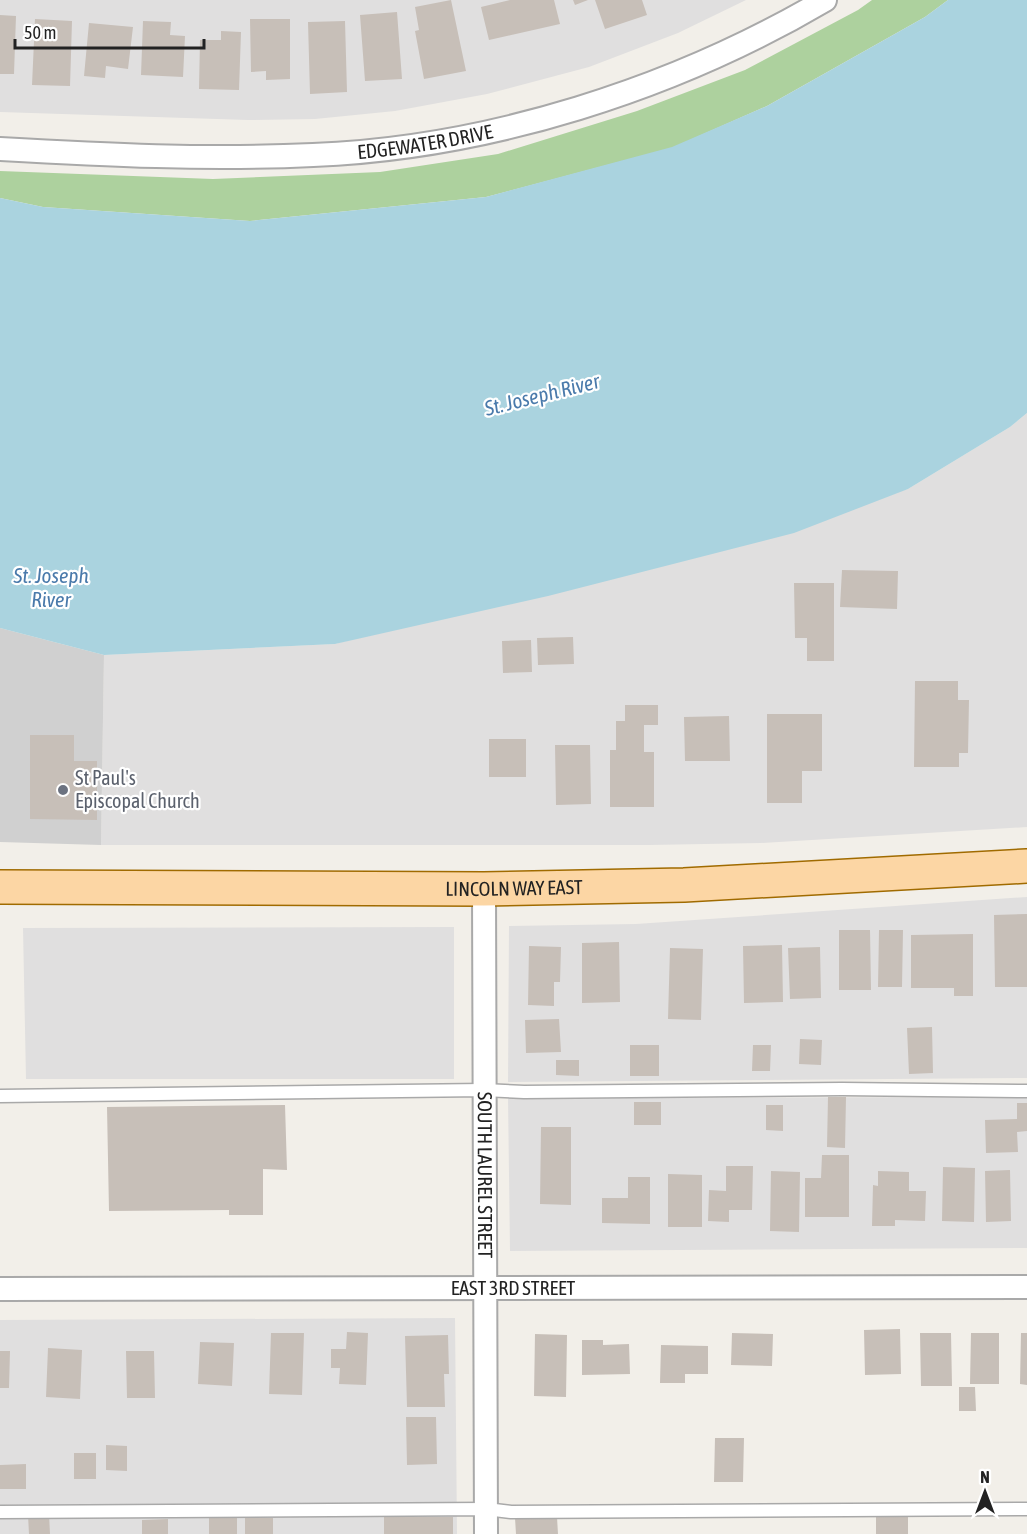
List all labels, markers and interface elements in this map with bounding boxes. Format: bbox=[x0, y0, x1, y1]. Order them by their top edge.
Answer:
scale bar bbox=[15, 12, 204, 50]
text: 50 m bbox=[24, 22, 56, 43]
street label: EDGEWATER DRIVE bbox=[356, 119, 495, 163]
water label: St. Joseph River bbox=[481, 368, 602, 420]
water label: St. Joseph River bbox=[12, 563, 89, 611]
place label: St Paul's Episcopal Church bbox=[75, 766, 200, 812]
marker: St Paul's Episcopal Church bbox=[56, 783, 70, 797]
street label: LINCOLN WAY EAST bbox=[445, 875, 583, 900]
street label: SOUTH LAUREL STREET bbox=[474, 1092, 497, 1259]
street label: EAST 3RD STREET bbox=[451, 1276, 576, 1299]
north arrow bbox=[955, 1462, 1015, 1522]
text: N bbox=[980, 1468, 990, 1486]

